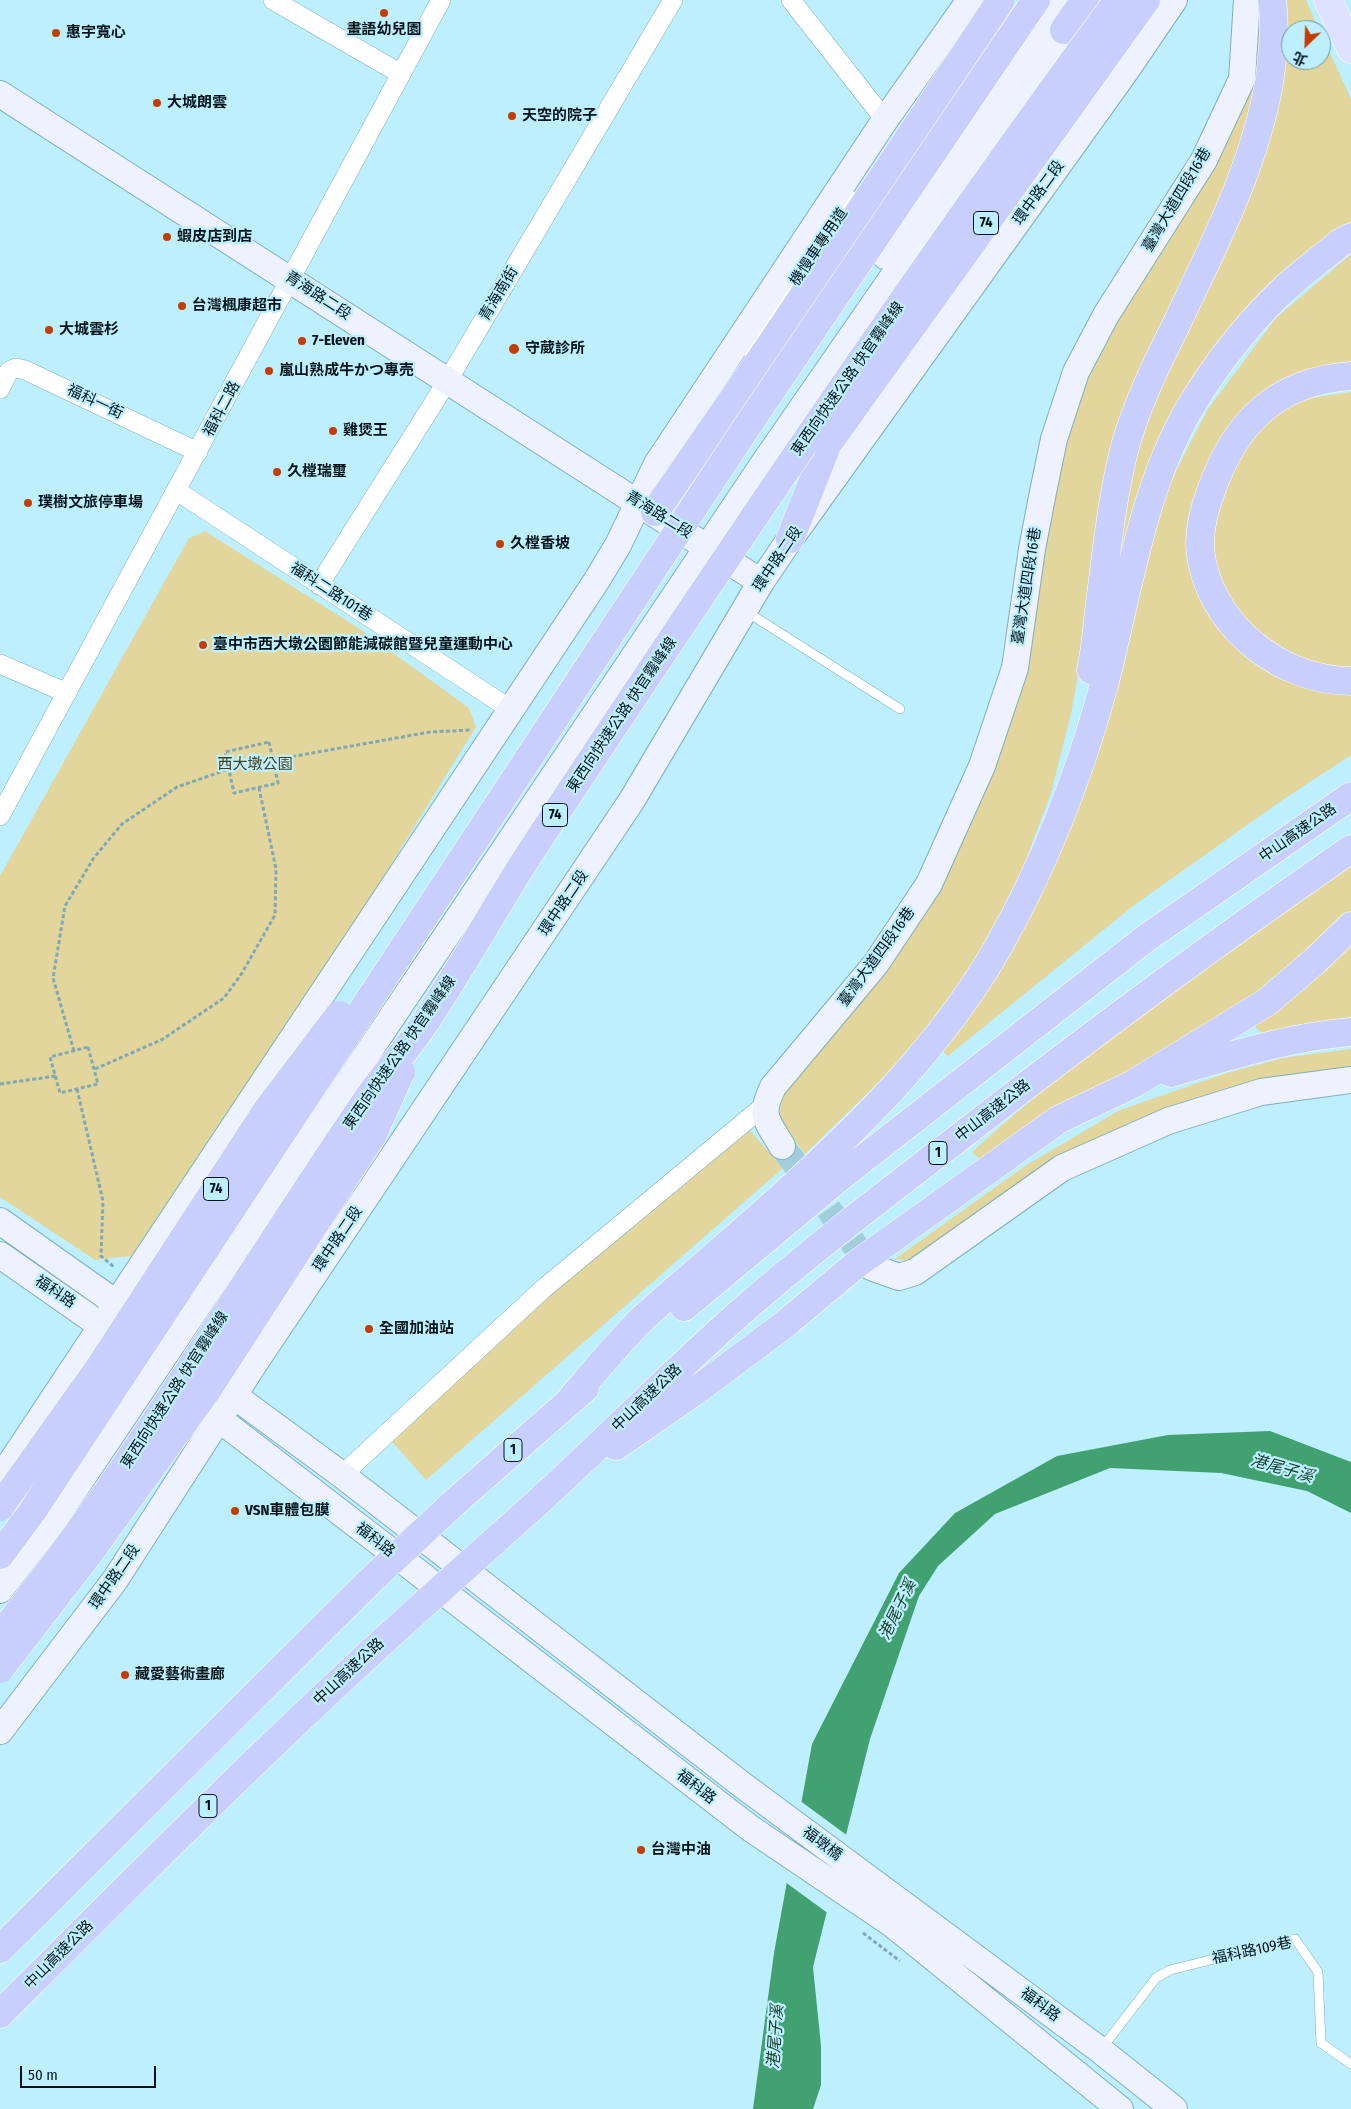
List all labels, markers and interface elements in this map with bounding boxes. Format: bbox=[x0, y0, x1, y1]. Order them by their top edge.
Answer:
marker: 畫語幼兒園 bbox=[378, 7, 390, 19]
north arrow bbox=[1281, 20, 1331, 70]
place label: 畫語幼兒園 bbox=[347, 21, 421, 39]
place label: 惠宇寬心 bbox=[66, 24, 126, 42]
marker: 惠宇寬心 bbox=[50, 27, 62, 39]
text: 北 bbox=[1290, 48, 1310, 69]
place label: 大城朗雲 bbox=[167, 94, 227, 112]
marker: 大城朗雲 bbox=[151, 97, 163, 109]
place label: 天空的院子 bbox=[522, 107, 597, 125]
marker: 天空的院子 bbox=[506, 110, 518, 122]
street label: 臺灣大道四段16巷 bbox=[1139, 145, 1215, 255]
street label: 環中路二段 bbox=[1010, 157, 1068, 229]
street label: 機慢車專用道 bbox=[786, 205, 852, 289]
road number: 74 bbox=[974, 212, 998, 234]
place label: 蝦皮店到店 bbox=[177, 228, 252, 246]
marker: 蝦皮店到店 bbox=[161, 231, 173, 243]
street label: 青海南街 bbox=[476, 264, 522, 324]
street label: 青海路二段 bbox=[282, 268, 354, 324]
place label: 台灣楓康超市 bbox=[192, 297, 282, 315]
street label: 東西向快速公路 快官霧峰線 bbox=[788, 299, 908, 459]
marker: 台灣楓康超市 bbox=[176, 300, 188, 312]
place label: 大城雲杉 bbox=[59, 321, 119, 339]
marker: 大城雲杉 bbox=[43, 324, 55, 336]
place label: 7-Eleven bbox=[312, 332, 365, 350]
marker: 7-Eleven bbox=[296, 335, 308, 347]
place label: 守葳診所 bbox=[525, 340, 585, 358]
marker: 守葳診所 bbox=[507, 342, 521, 356]
place label: 嵐山熟成牛かつ專売 bbox=[279, 362, 414, 380]
marker: 嵐山熟成牛かつ專売 bbox=[263, 365, 275, 377]
street label: 福科二路 bbox=[200, 378, 244, 440]
street label: 福科一街 bbox=[64, 381, 126, 423]
place label: 雞煲王 bbox=[343, 422, 388, 440]
marker: 雞煲王 bbox=[327, 425, 339, 437]
place label: 久樘瑞璽 bbox=[287, 463, 347, 481]
marker: 久樘瑞璽 bbox=[271, 466, 283, 478]
street label: 青海路二段 bbox=[622, 487, 696, 543]
place label: 璞樹文旅停車場 bbox=[38, 494, 143, 512]
marker: 璞樹文旅停車場 bbox=[22, 497, 34, 509]
street label: 環中路二段 bbox=[750, 523, 806, 595]
street label: 臺灣大道四段16巷 bbox=[1009, 526, 1045, 646]
place label: 久樘香坡 bbox=[510, 535, 570, 553]
marker: 久樘香坡 bbox=[494, 538, 506, 550]
street label: 福科二路101巷 bbox=[287, 559, 375, 625]
street label: 東西向快速公路 快官霧峰線 bbox=[563, 634, 681, 796]
place label: 臺中市西大墩公園節能減碳館暨兒童運動中心 bbox=[213, 636, 513, 654]
marker: 臺中市西大墩公園節能減碳館暨兒童運動中心 bbox=[197, 639, 209, 651]
park label: 西大墩公園 bbox=[218, 756, 292, 774]
street label: 中山高速公路 bbox=[1256, 800, 1340, 866]
road number: 74 bbox=[542, 804, 568, 826]
street label: 環中路二段 bbox=[536, 867, 592, 939]
street label: 臺灣大道四段16巷 bbox=[835, 904, 919, 1010]
street label: 東西向快速公路 快官霧峰線 bbox=[340, 973, 460, 1133]
street label: 中山高速公路 bbox=[952, 1076, 1034, 1146]
road number: 1 bbox=[929, 1142, 947, 1164]
road number: 74 bbox=[204, 1178, 228, 1200]
street label: 環中路二段 bbox=[310, 1203, 366, 1275]
street label: 福科路 bbox=[31, 1272, 79, 1312]
street label: 東西向快速公路 快官霧峰線 bbox=[117, 1308, 233, 1472]
place label: 全國加油站 bbox=[379, 1320, 454, 1338]
marker: 全國加油站 bbox=[363, 1323, 375, 1335]
street label: 中山高速公路 bbox=[608, 1360, 686, 1436]
road number: 1 bbox=[504, 1438, 522, 1462]
water label: 港尾子溪 bbox=[1249, 1451, 1315, 1487]
place label: VSN車體包膜 bbox=[245, 1502, 329, 1520]
marker: VSN車體包膜 bbox=[229, 1505, 241, 1517]
street label: 福科路 bbox=[352, 1519, 398, 1561]
street label: 環中路二段 bbox=[86, 1541, 144, 1613]
water label: 港尾子溪 bbox=[875, 1577, 921, 1643]
street label: 中山高速公路 bbox=[310, 1635, 388, 1709]
place label: 藏愛藝術畫廊 bbox=[135, 1666, 225, 1684]
marker: 藏愛藝術畫廊 bbox=[119, 1669, 131, 1681]
street label: 福科路 bbox=[673, 1766, 719, 1808]
road number: 1 bbox=[199, 1794, 217, 1818]
street label: 福墩橋 bbox=[799, 1823, 845, 1865]
place label: 台灣中油 bbox=[651, 1841, 711, 1859]
marker: 台灣中油 bbox=[635, 1844, 647, 1856]
street label: 中山高速公路 bbox=[21, 1917, 97, 1993]
street label: 福科路109巷 bbox=[1211, 1934, 1293, 1968]
street label: 福科路 bbox=[1017, 1984, 1063, 2026]
water label: 港尾子溪 bbox=[764, 2004, 788, 2070]
scale bar bbox=[22, 2056, 159, 2088]
text: 50 m bbox=[28, 2066, 58, 2084]

